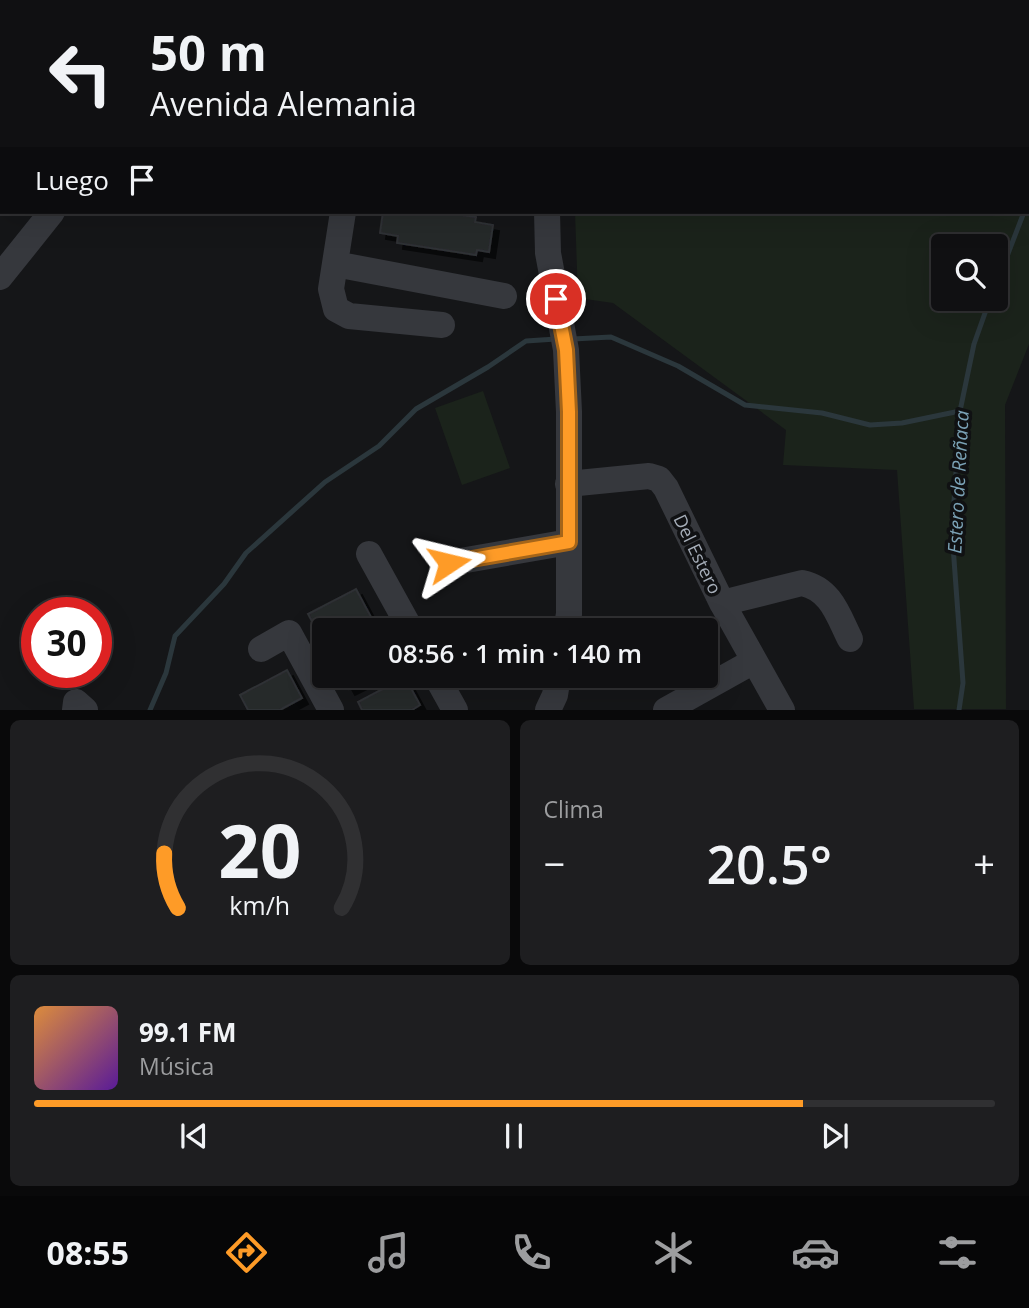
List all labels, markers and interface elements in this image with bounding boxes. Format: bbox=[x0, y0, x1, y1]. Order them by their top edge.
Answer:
text: 50 m bbox=[150, 19, 267, 85]
icon: left bbox=[35, 28, 126, 119]
text: Avenida Alemania bbox=[150, 82, 417, 125]
icon: arrive bbox=[123, 161, 161, 199]
text: Luego bbox=[35, 162, 109, 198]
map controls bbox=[931, 234, 1008, 311]
button: search bbox=[931, 234, 1008, 311]
pin bbox=[526, 269, 586, 329]
icon: arrive bbox=[537, 280, 575, 318]
water label: Estero de Reñaca bbox=[941, 409, 975, 554]
street label: Del Estero bbox=[668, 510, 728, 598]
position arrow bbox=[412, 526, 486, 600]
speed limit sign: 30 bbox=[21, 597, 112, 688]
text: 08:56 · 1 min · 140 m bbox=[388, 635, 642, 671]
text: Clima bbox=[544, 793, 604, 825]
text: 20 bbox=[218, 801, 301, 900]
text: 20.5° bbox=[706, 828, 832, 899]
text: − bbox=[544, 837, 565, 889]
text: + bbox=[973, 837, 995, 889]
text: km/h bbox=[229, 888, 290, 922]
text: 99.1 FM bbox=[139, 1014, 237, 1050]
text: Música bbox=[139, 1050, 214, 1082]
icon: previous bbox=[175, 1117, 213, 1155]
icon: pause bbox=[495, 1117, 533, 1155]
icon: next bbox=[816, 1117, 854, 1155]
icon: directions bbox=[222, 1228, 271, 1277]
icon: music bbox=[364, 1228, 413, 1277]
icon: phone bbox=[507, 1228, 556, 1277]
icon: climate bbox=[649, 1228, 698, 1277]
icon: car bbox=[791, 1228, 840, 1277]
icon: filters bbox=[933, 1228, 982, 1277]
text: 08:55 bbox=[47, 1231, 129, 1274]

